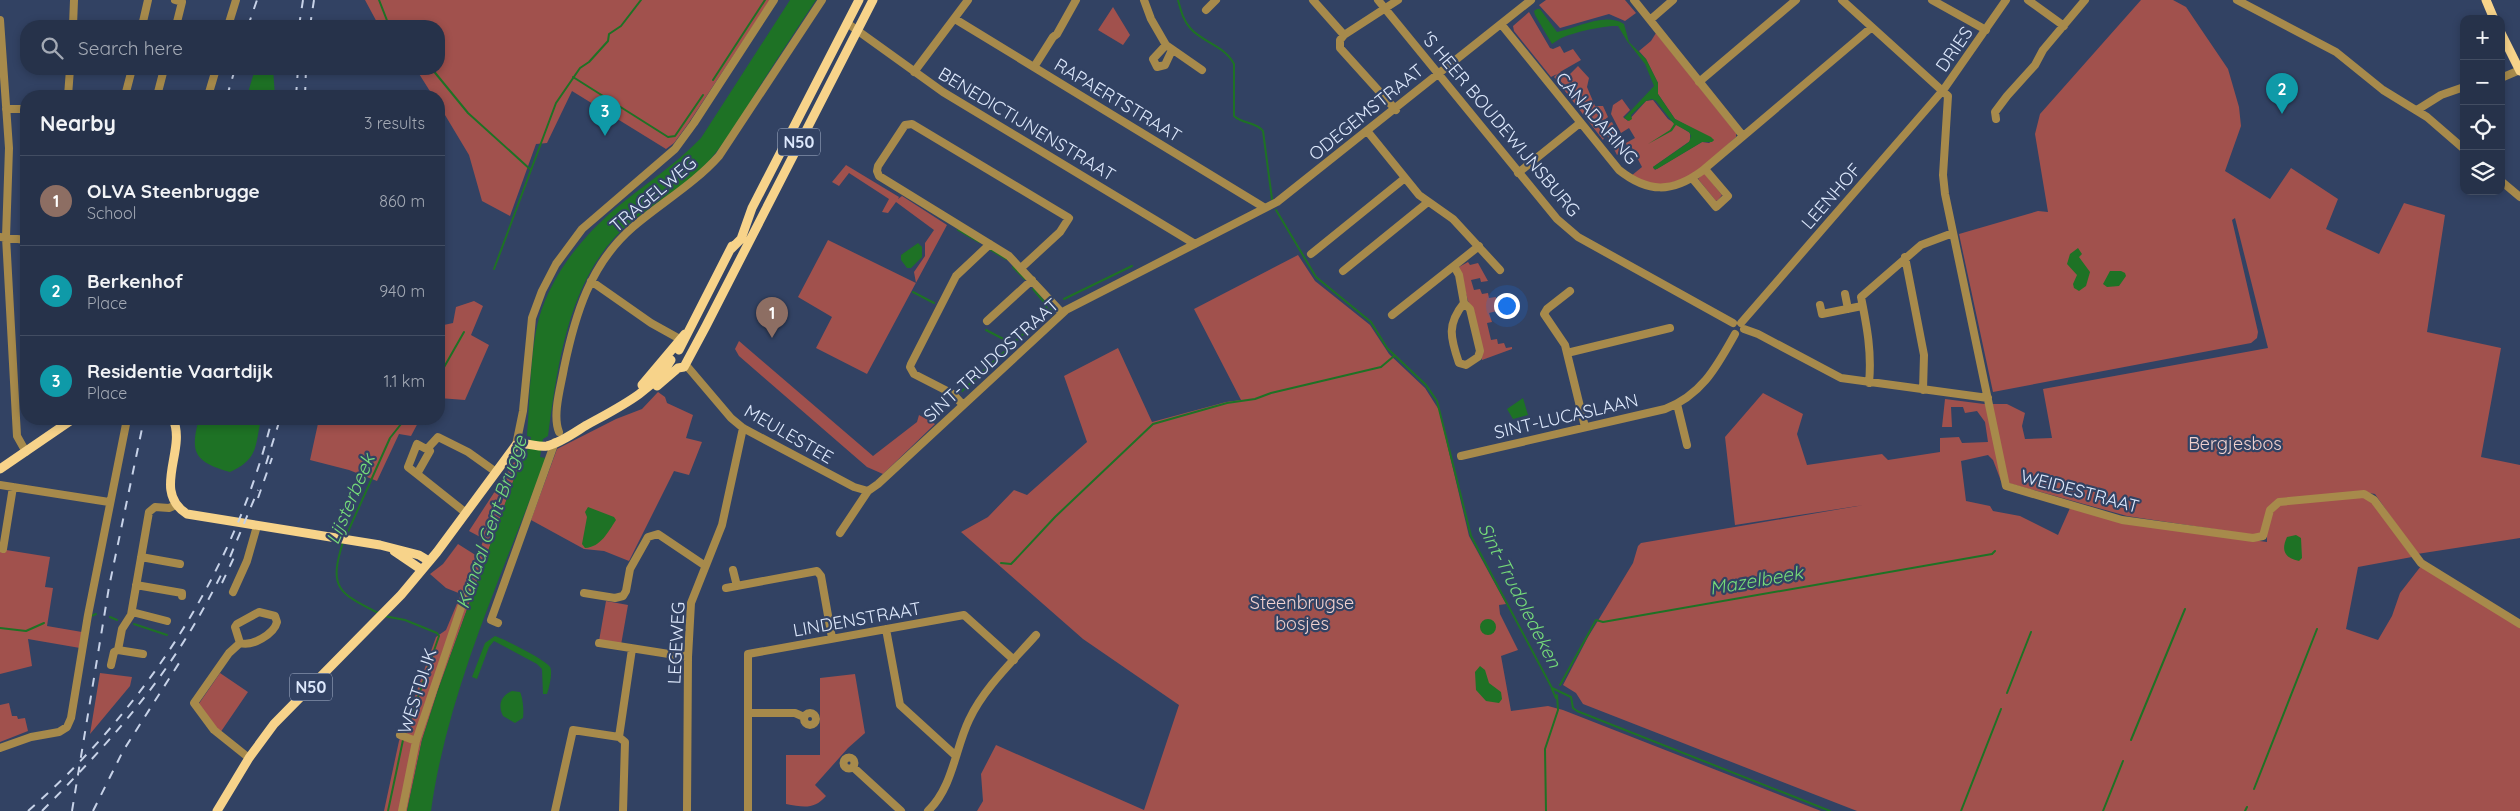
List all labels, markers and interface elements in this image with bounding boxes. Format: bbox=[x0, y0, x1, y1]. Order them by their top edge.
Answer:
map controls bbox=[2460, 15, 2505, 195]
button: + bbox=[2460, 15, 2505, 60]
search box bbox=[20, 20, 445, 75]
street label: DRIES bbox=[1930, 22, 1978, 76]
street label: 'S HEER BOUDEWIJNSBURG bbox=[1417, 27, 1585, 221]
icon: search bbox=[38, 34, 66, 62]
text: Search here bbox=[78, 36, 183, 60]
street label: RAPAERTSTRAAT bbox=[1050, 53, 1186, 147]
street label: ODEGEMSTRAAT bbox=[1304, 59, 1428, 165]
button: − bbox=[2460, 60, 2505, 105]
street label: BENEDICTIJNENSTRAAT bbox=[934, 62, 1120, 186]
street label: CANADARING bbox=[1551, 67, 1643, 169]
pin: 2 bbox=[2266, 73, 2298, 114]
pin: 3 bbox=[589, 95, 621, 136]
button: locate bbox=[2460, 105, 2505, 150]
text: Nearby bbox=[40, 110, 116, 136]
text: 3 results bbox=[364, 113, 425, 133]
road number: N50 bbox=[778, 128, 820, 156]
button: layers bbox=[2460, 150, 2505, 195]
street label: TRAGELWEG bbox=[605, 151, 701, 237]
street label: LEENHOF bbox=[1796, 158, 1866, 234]
text: OLVA Steenbrugge bbox=[87, 179, 260, 203]
text: 1 bbox=[53, 191, 59, 211]
text: 860 m bbox=[379, 191, 425, 211]
text: School bbox=[87, 203, 136, 223]
text: Berkenhof bbox=[87, 269, 183, 293]
text: 2 bbox=[51, 281, 61, 301]
text: 940 m bbox=[379, 281, 425, 301]
text: Place bbox=[87, 293, 127, 313]
street label: SINT-TRUDOSTRAAT bbox=[919, 293, 1064, 427]
your location bbox=[1494, 293, 1520, 319]
pin: 1 bbox=[756, 297, 788, 338]
text: Residentie Vaartdijk bbox=[87, 359, 273, 383]
text: 3 bbox=[52, 371, 60, 391]
text: 1.1 km bbox=[383, 371, 425, 391]
text: Place bbox=[87, 383, 127, 403]
street label: SINT-LUCASLAAN bbox=[1492, 388, 1640, 444]
street label: MEULESTEE bbox=[740, 399, 838, 469]
water label: Kanaal Gent-Brugge bbox=[450, 431, 532, 612]
park label: Bergjesbos bbox=[2188, 432, 2282, 455]
water label: Lijsterbeek bbox=[320, 449, 380, 548]
street label: WEIDESTRAAT bbox=[2018, 464, 2142, 518]
water label: Sint-Trudoledeken bbox=[1473, 518, 1567, 672]
water label: Mazelbeek bbox=[1707, 560, 1806, 600]
park label: Steenbrugse bosjes bbox=[1250, 591, 1354, 635]
street label: LINDENSTRAAT bbox=[791, 596, 923, 642]
street label: LEGEWEG bbox=[662, 601, 690, 685]
street label: WESTDIJK bbox=[392, 645, 442, 737]
road number: N50 bbox=[290, 674, 332, 700]

